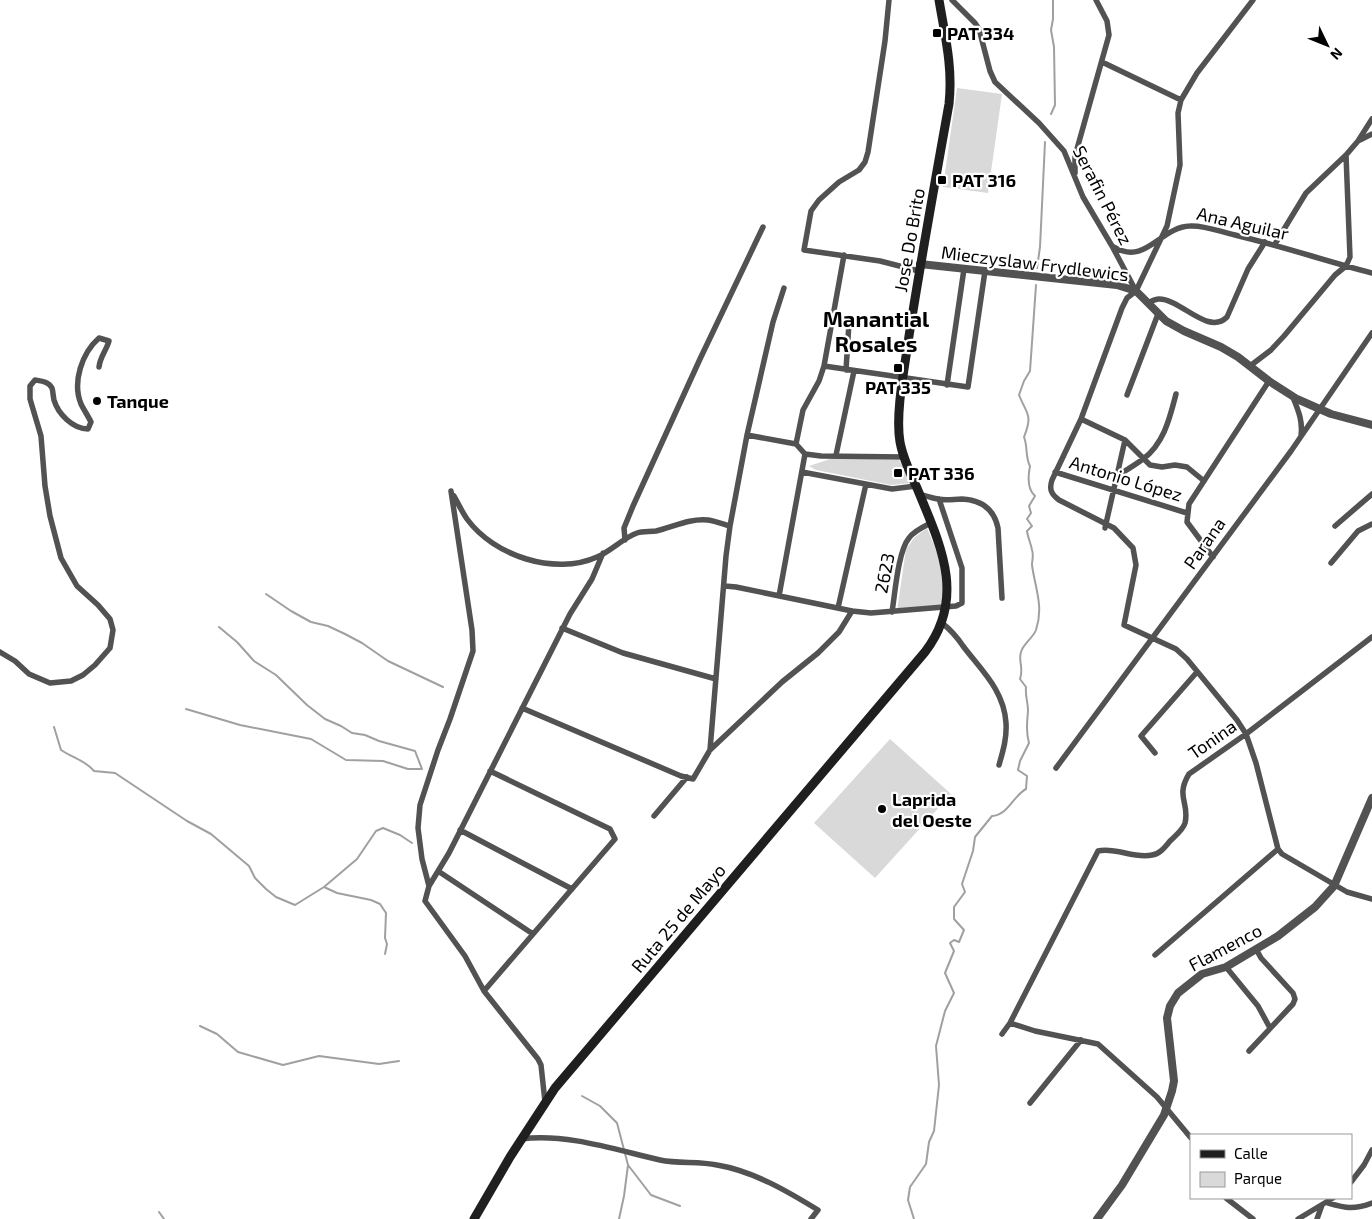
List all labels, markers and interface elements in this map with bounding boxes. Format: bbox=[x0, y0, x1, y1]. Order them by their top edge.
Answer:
north arrow bbox=[1302, 20, 1352, 70]
place label: PAT 334 bbox=[947, 22, 1014, 44]
marker: PAT 334 bbox=[931, 27, 943, 39]
text: N bbox=[1327, 45, 1347, 64]
street label: Serafin Pérez bbox=[1069, 142, 1137, 248]
place label: PAT 316 bbox=[952, 169, 1016, 191]
marker: PAT 316 bbox=[936, 174, 948, 186]
street label: Jose Do Brito bbox=[889, 186, 929, 294]
street label: Ana Aguilar bbox=[1195, 202, 1291, 244]
street label: Mieczyslaw Frydlewics bbox=[940, 241, 1130, 285]
district label: Manantial Rosales bbox=[823, 305, 930, 356]
marker: PAT 335 bbox=[892, 362, 904, 374]
place label: PAT 335 bbox=[865, 376, 931, 398]
place label: Tanque bbox=[107, 390, 169, 412]
marker: Tanque bbox=[91, 395, 103, 407]
street label: Antonio López bbox=[1067, 450, 1185, 506]
place label: PAT 336 bbox=[908, 462, 975, 484]
marker: PAT 336 bbox=[892, 467, 904, 479]
street label: Parana bbox=[1178, 513, 1230, 573]
street label: 2623 bbox=[869, 551, 899, 595]
street label: Tonina bbox=[1184, 715, 1240, 763]
place label: Laprida del Oeste bbox=[892, 788, 972, 831]
marker: Laprida del Oeste bbox=[876, 803, 888, 815]
street label: Ruta 25 de Mayo bbox=[626, 859, 730, 977]
street label: Flamenco bbox=[1185, 919, 1265, 975]
legend bbox=[1190, 1134, 1352, 1199]
text: Calle bbox=[1234, 1144, 1268, 1162]
text: Parque bbox=[1234, 1169, 1282, 1187]

